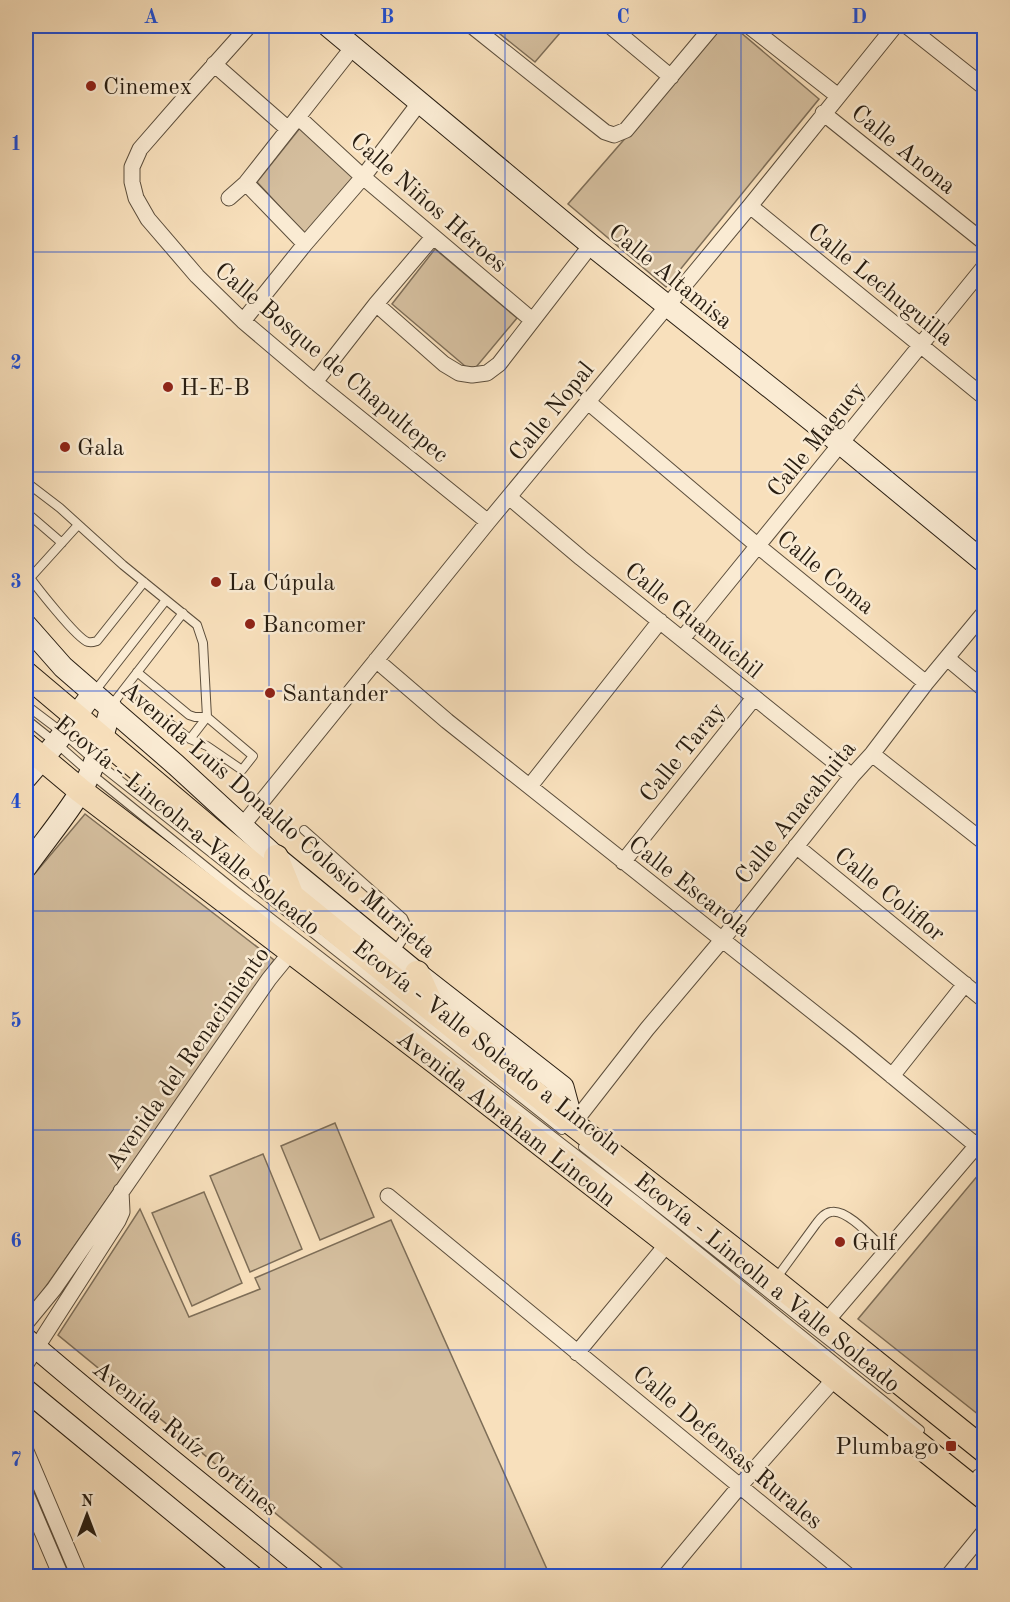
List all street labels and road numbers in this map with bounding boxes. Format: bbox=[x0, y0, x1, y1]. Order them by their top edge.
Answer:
street label: Calle Anona bbox=[846, 101, 960, 200]
street label: Calle Niños Héroes bbox=[345, 129, 511, 278]
street label: Calle Lechuguilla bbox=[803, 220, 957, 351]
street label: Calle Altamisa bbox=[603, 221, 736, 335]
street label: Calle Bosque de Chapultepec bbox=[209, 259, 452, 468]
street label: Calle Nopal bbox=[506, 358, 600, 466]
street label: Calle Maguey bbox=[764, 378, 871, 502]
street label: Calle Coma bbox=[772, 527, 878, 620]
street label: Calle Guamúchil bbox=[620, 559, 766, 684]
street label: Avenida Luis Donaldo Colosio Murrieta bbox=[116, 678, 440, 963]
street label: Calle Taray bbox=[636, 699, 731, 808]
street label: Ecovía - Lincoln a Valle Soleado bbox=[50, 712, 324, 941]
street label: Calle Anacahuita bbox=[732, 737, 862, 889]
street label: Calle Escarola bbox=[623, 833, 755, 943]
street label: Calle Coliflor bbox=[829, 844, 949, 947]
street label: Ecovía - Valle Soleado a Lincoln bbox=[348, 936, 626, 1161]
street label: Avenida del Renacimiento bbox=[102, 943, 275, 1175]
street label: Avenida Abraham Lincoln bbox=[392, 1027, 620, 1212]
street label: Ecovía - Lincoln a Valle Soleado bbox=[630, 1169, 904, 1398]
street label: Avenida Ruíz Cortines bbox=[87, 1358, 282, 1522]
street label: Calle Defensas Rurales bbox=[627, 1362, 826, 1535]

